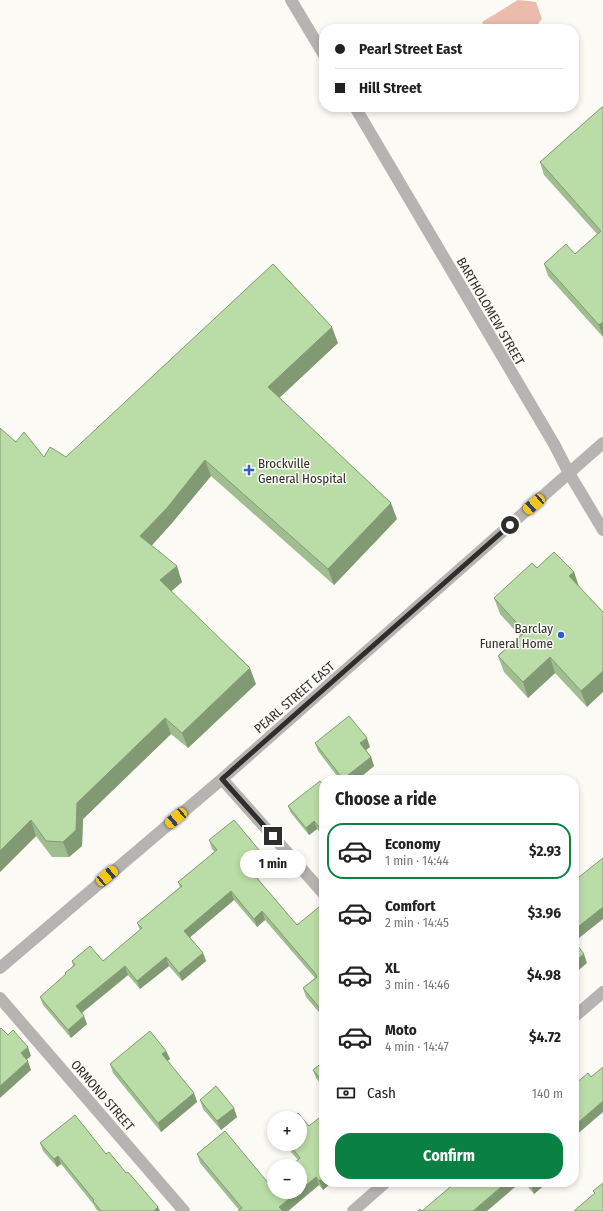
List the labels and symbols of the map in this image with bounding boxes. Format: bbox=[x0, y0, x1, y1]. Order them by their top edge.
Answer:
street label: BARTHOLOMEW STREET bbox=[454, 255, 527, 368]
place label: Brockville General Hospital bbox=[258, 456, 347, 486]
marker: Brockville General Hospital bbox=[243, 464, 255, 476]
car bbox=[521, 492, 547, 516]
route start bbox=[501, 516, 519, 534]
place label: Barclay Funeral Home bbox=[480, 621, 553, 651]
marker: Barclay Funeral Home bbox=[556, 630, 566, 640]
street label: PEARL STREET EAST bbox=[251, 658, 337, 736]
car bbox=[163, 806, 189, 830]
route end bbox=[264, 827, 282, 845]
callout: 1 min bbox=[240, 850, 306, 878]
car bbox=[94, 864, 120, 888]
street label: ORMOND STREET bbox=[68, 1057, 137, 1134]

